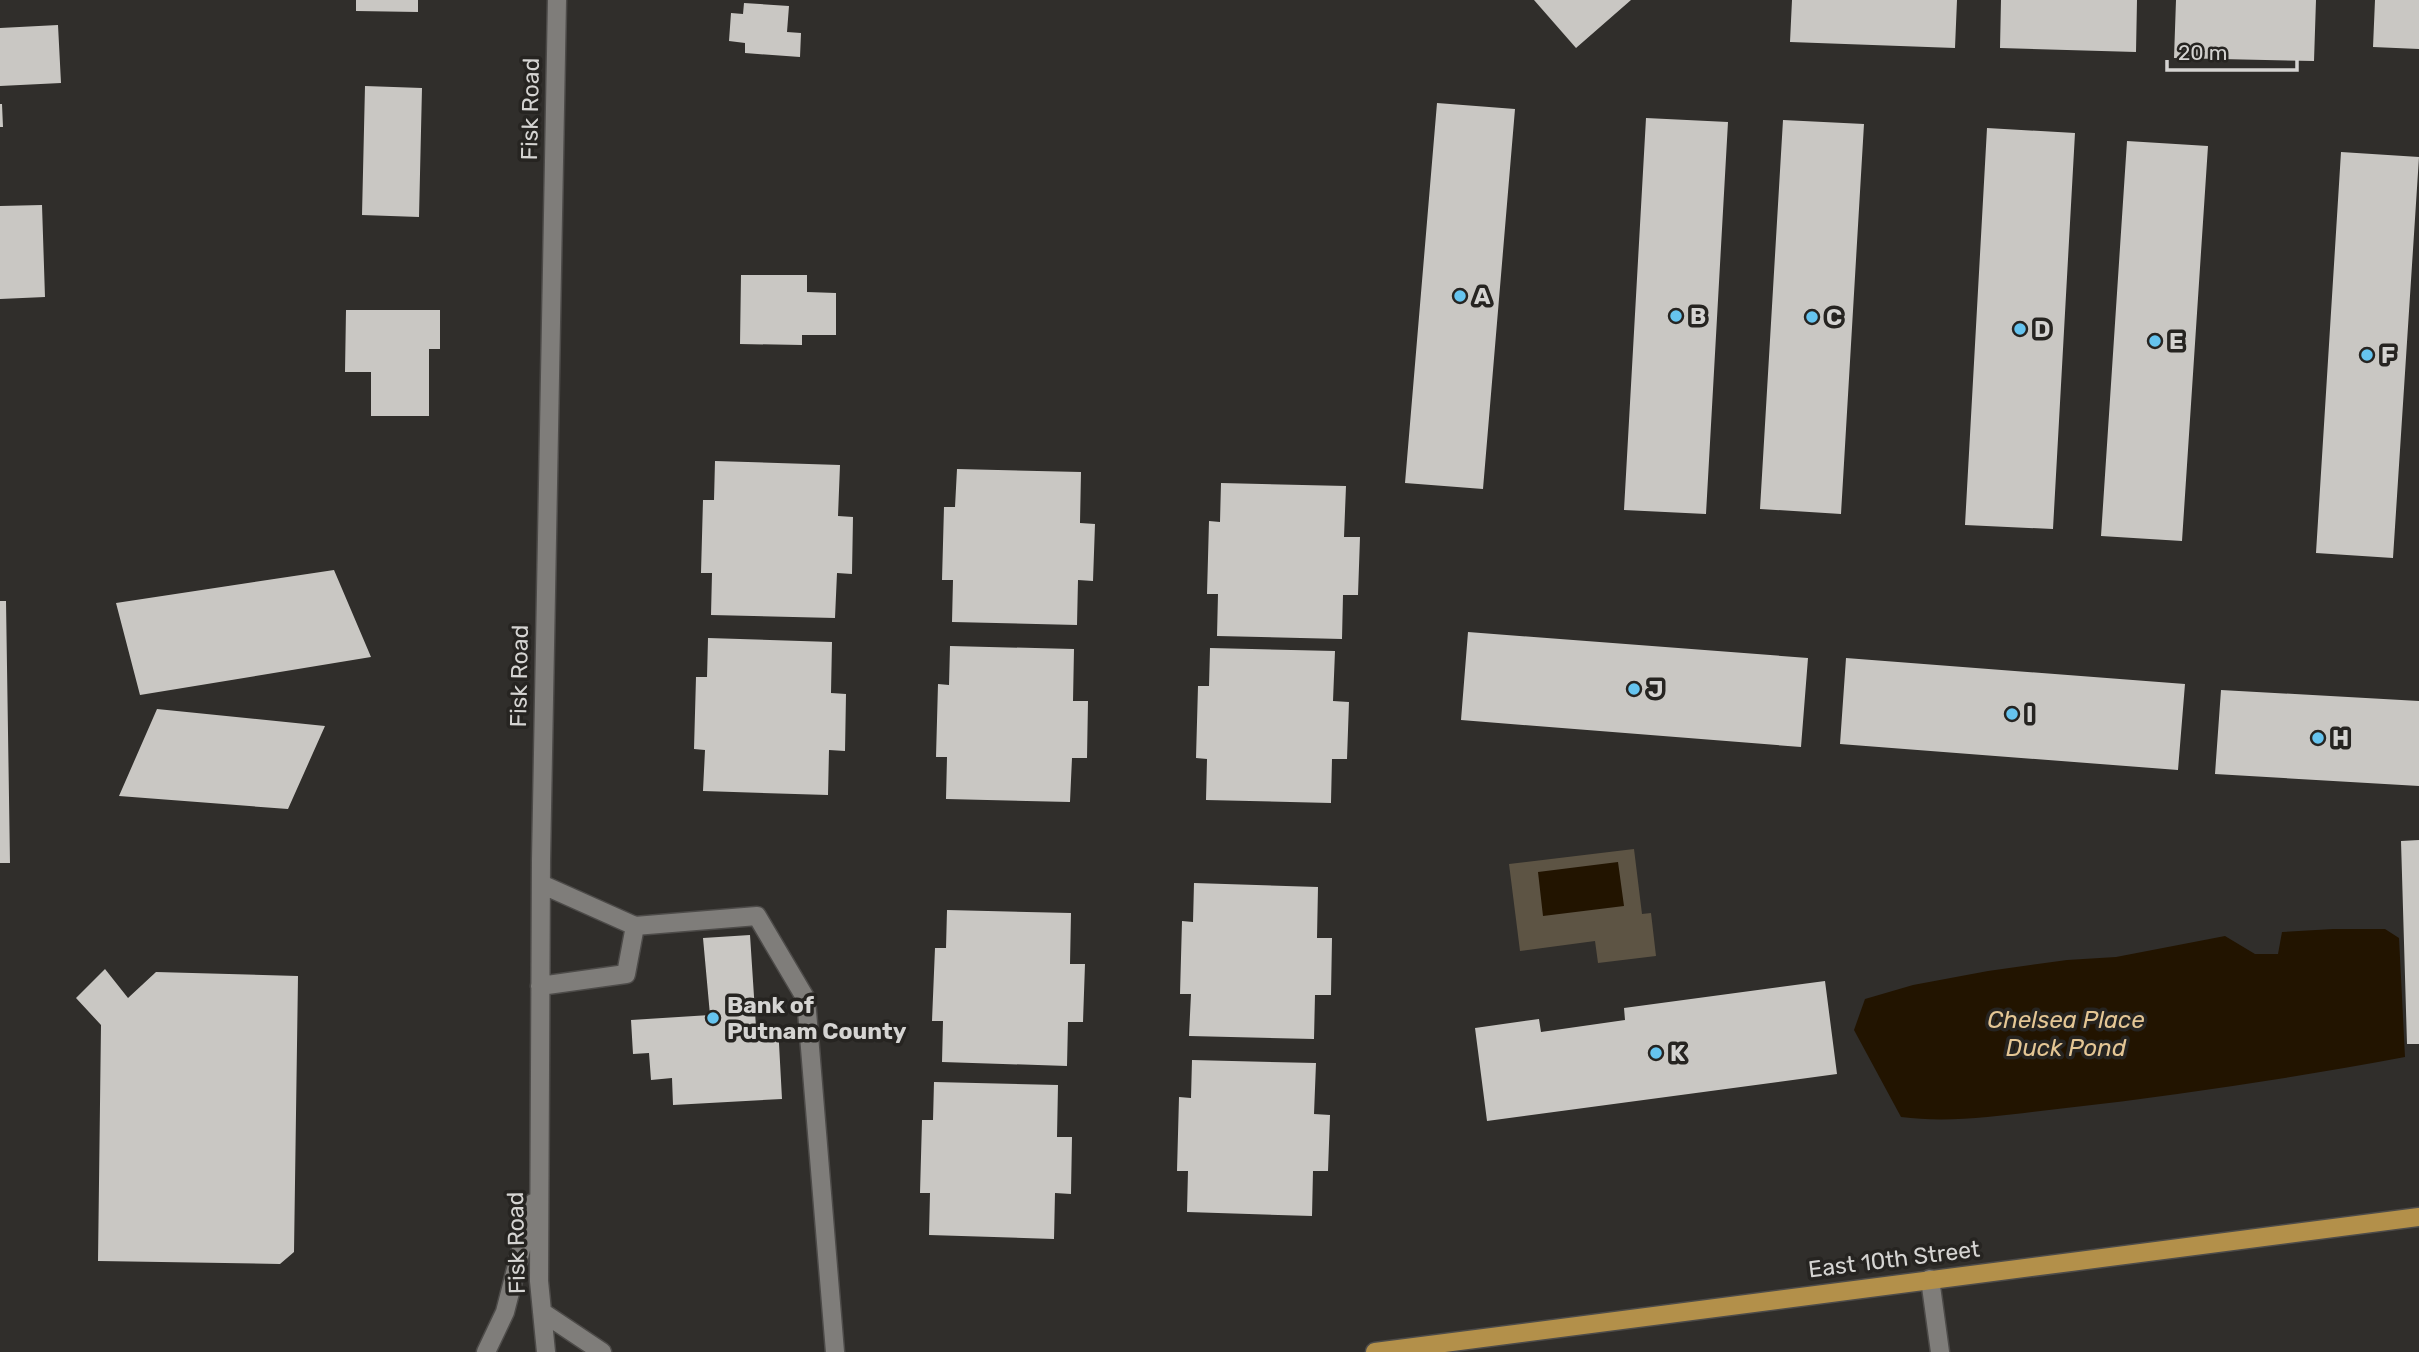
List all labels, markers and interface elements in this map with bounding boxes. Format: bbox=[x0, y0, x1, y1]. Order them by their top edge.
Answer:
scale bar bbox=[2167, 28, 2296, 72]
text: 20 m bbox=[2178, 40, 2227, 65]
street label: Fisk Road bbox=[515, 58, 545, 160]
place label: A bbox=[1474, 282, 1491, 310]
marker: A bbox=[1452, 288, 1468, 304]
place label: B bbox=[1690, 302, 1706, 330]
place label: C bbox=[1826, 303, 1842, 331]
marker: B bbox=[1668, 308, 1684, 324]
marker: C bbox=[1804, 309, 1820, 325]
place label: D bbox=[2034, 315, 2050, 343]
marker: D bbox=[2012, 321, 2028, 337]
place label: E bbox=[2169, 327, 2184, 355]
marker: E bbox=[2147, 333, 2163, 349]
place label: F bbox=[2381, 341, 2395, 369]
marker: F bbox=[2359, 347, 2375, 363]
street label: Fisk Road bbox=[504, 625, 534, 727]
place label: J bbox=[1648, 675, 1663, 703]
marker: J bbox=[1626, 681, 1642, 697]
place label: I bbox=[2026, 700, 2033, 728]
marker: I bbox=[2004, 706, 2020, 722]
place label: H bbox=[2332, 724, 2349, 752]
marker: H bbox=[2310, 730, 2326, 746]
place label: Bank of Putnam County bbox=[727, 991, 907, 1045]
water label: Chelsea Place Duck Pond bbox=[1987, 1006, 2145, 1062]
marker: Bank of Putnam County bbox=[705, 1010, 721, 1026]
place label: K bbox=[1670, 1039, 1686, 1067]
marker: K bbox=[1648, 1045, 1664, 1061]
street label: Fisk Road bbox=[501, 1192, 531, 1294]
street label: East 10th Street bbox=[1807, 1235, 1981, 1283]

